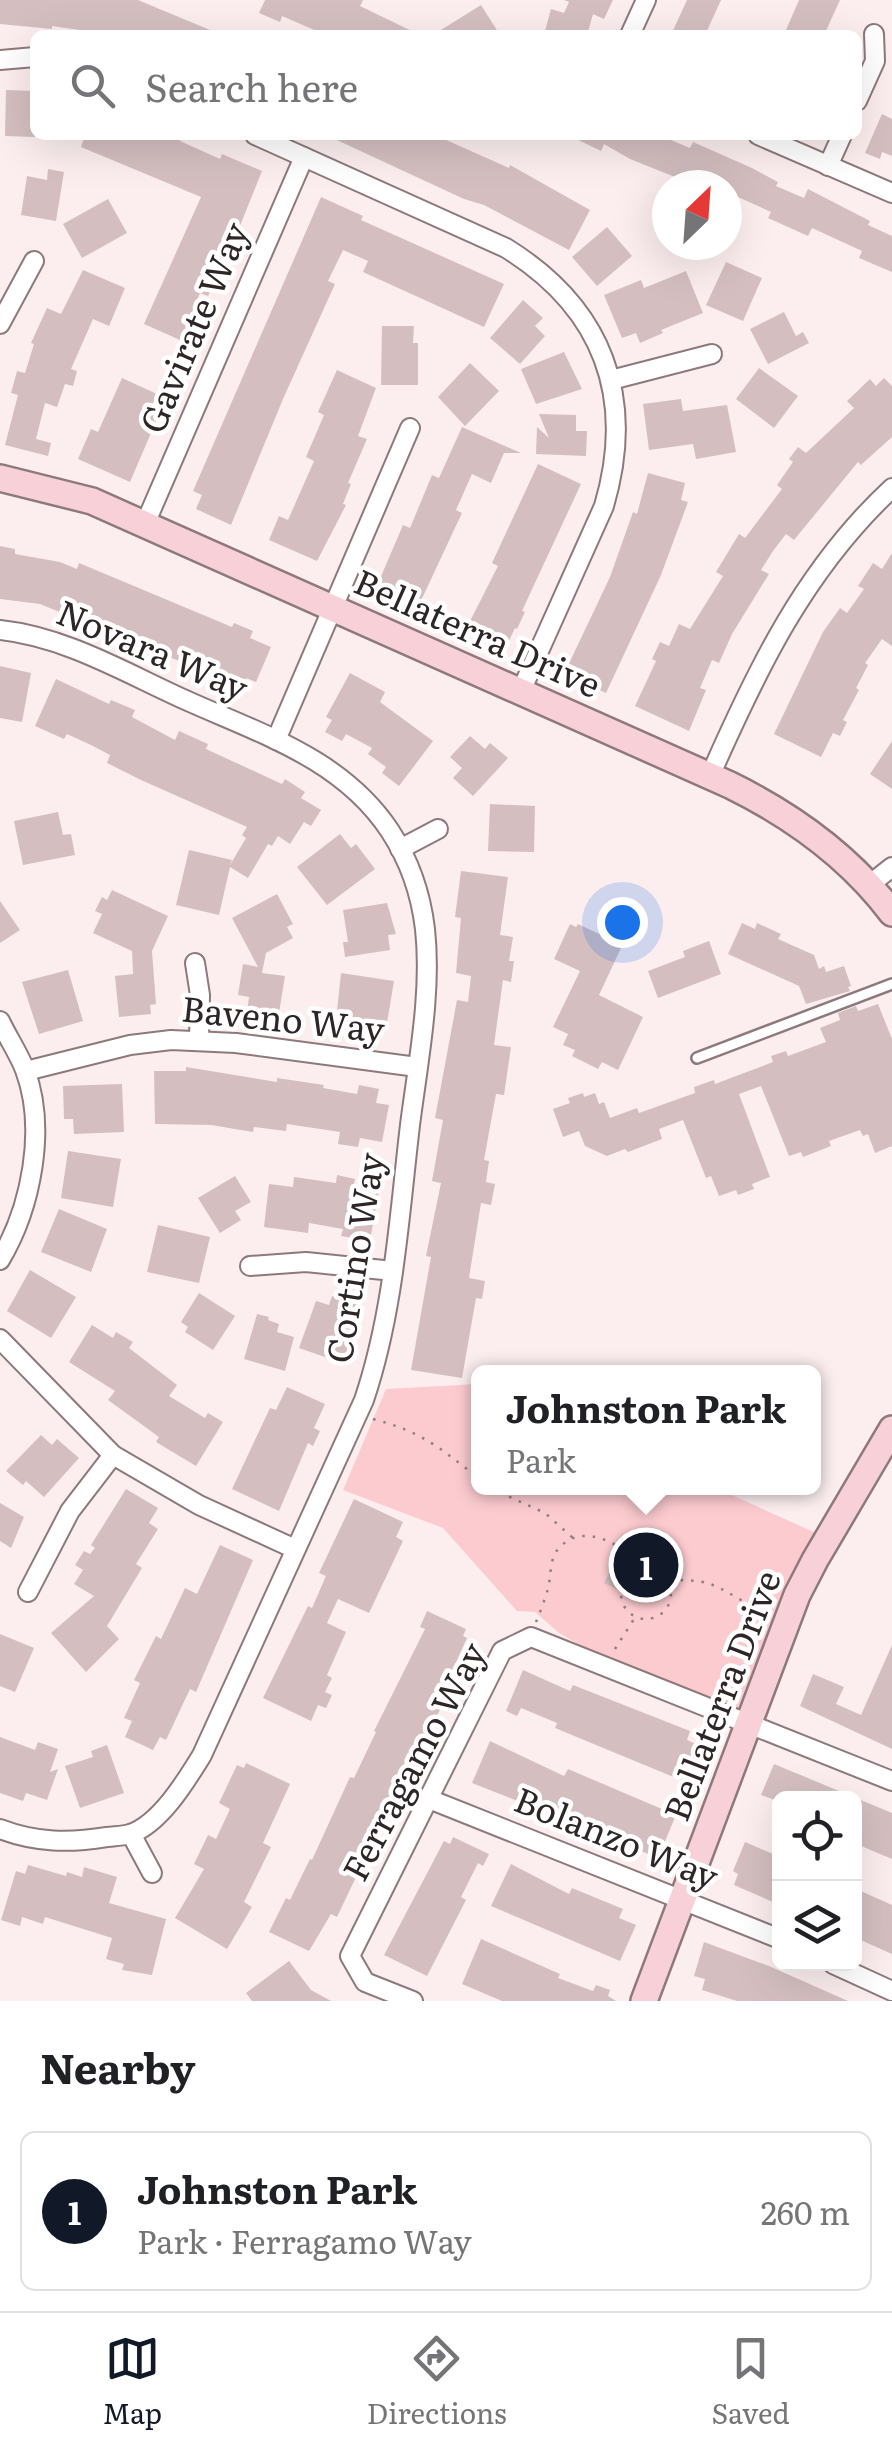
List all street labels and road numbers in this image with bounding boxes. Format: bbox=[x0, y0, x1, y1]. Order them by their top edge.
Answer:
street label: Gavirate Way bbox=[124, 213, 260, 440]
street label: Bellaterra Drive bbox=[347, 554, 610, 709]
street label: Novara Way bbox=[49, 585, 258, 712]
street label: Baveno Way bbox=[179, 981, 388, 1054]
street label: Cortino Way bbox=[311, 1148, 395, 1366]
street label: Bellaterra Drive bbox=[648, 1562, 792, 1828]
street label: Ferragamo Way bbox=[328, 1631, 498, 1889]
street label: Bolanzo Way bbox=[507, 1772, 728, 1901]

